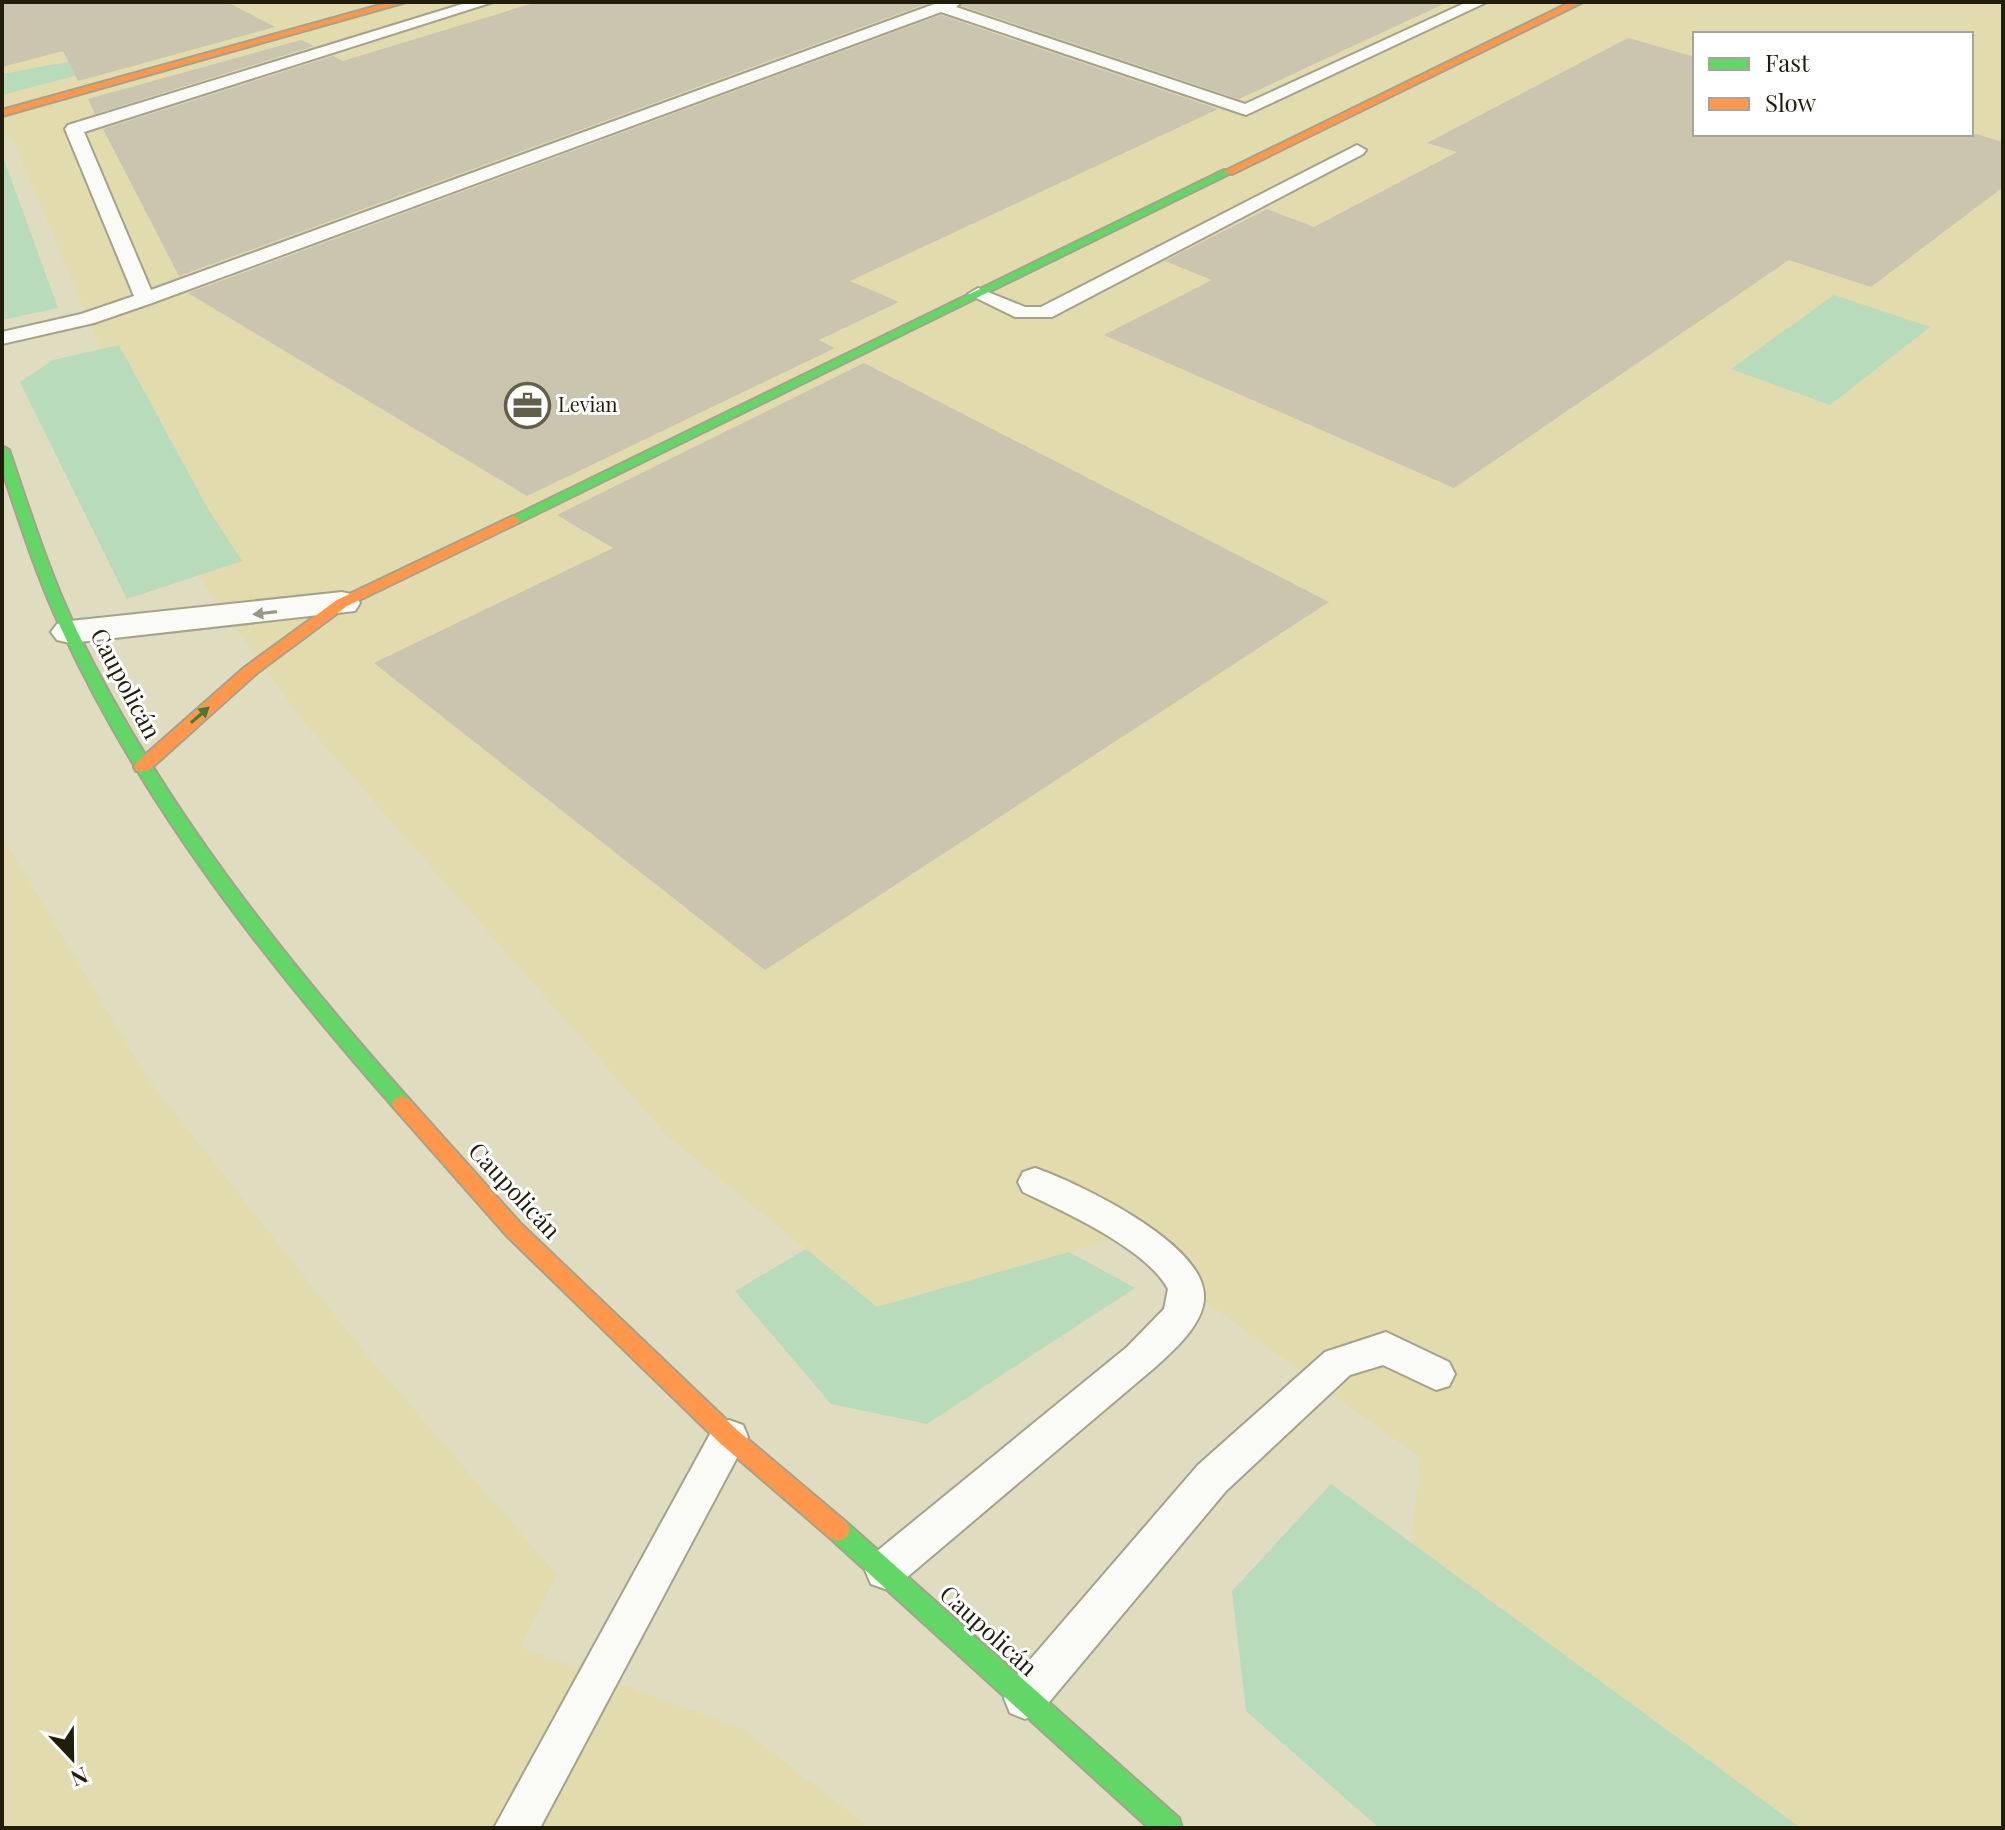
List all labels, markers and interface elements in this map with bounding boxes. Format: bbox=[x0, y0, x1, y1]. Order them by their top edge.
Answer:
legend bbox=[1693, 32, 1973, 136]
text: Fast bbox=[1765, 46, 1810, 78]
text: Slow bbox=[1765, 86, 1817, 118]
office icon: Levian bbox=[503, 381, 551, 429]
place label: Levian bbox=[558, 390, 617, 417]
one-way arrow bbox=[252, 607, 277, 620]
street label: Caupolicán bbox=[84, 622, 169, 744]
one-way arrow bbox=[190, 707, 210, 724]
street label: Caupolicán bbox=[462, 1134, 568, 1245]
street label: Caupolicán bbox=[934, 1577, 1045, 1682]
north arrow bbox=[32, 1718, 112, 1798]
text: N bbox=[67, 1761, 93, 1794]

